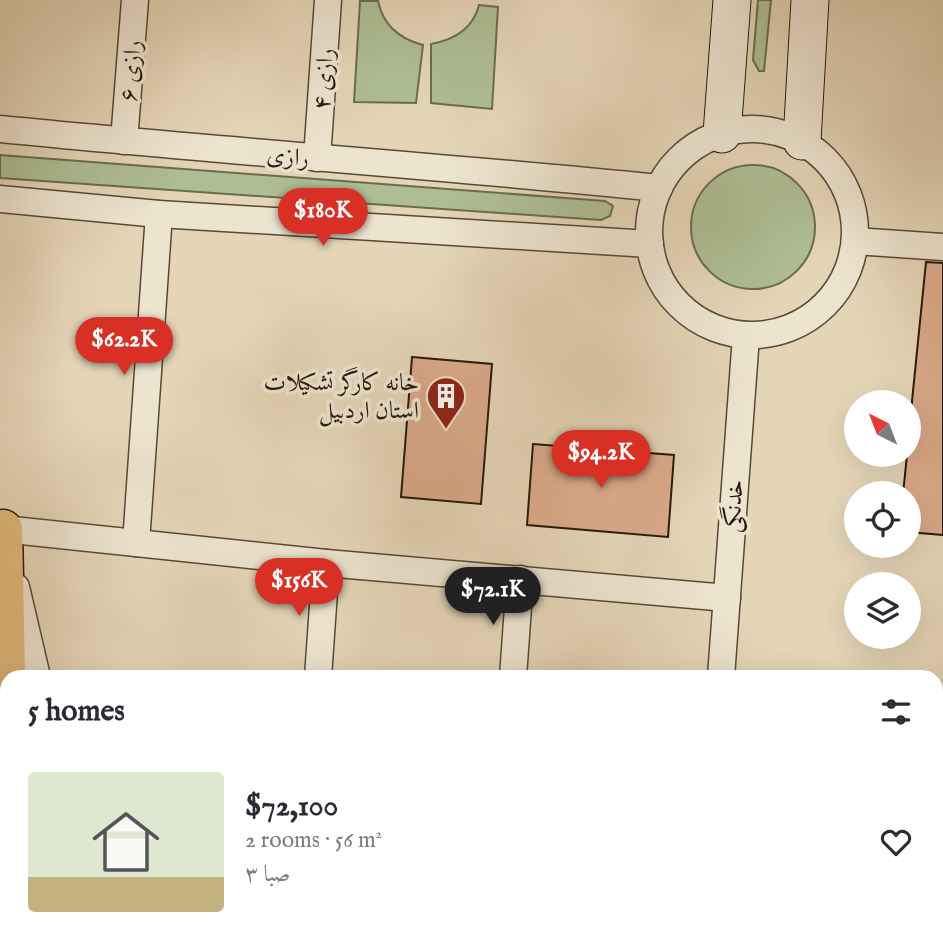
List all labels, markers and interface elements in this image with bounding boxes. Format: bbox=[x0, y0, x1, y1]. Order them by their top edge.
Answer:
street label: رازی ۶ bbox=[113, 39, 150, 103]
street label: رازی ۴ bbox=[307, 47, 342, 111]
street label: رازی bbox=[265, 140, 310, 175]
pin: $180K bbox=[274, 188, 372, 248]
text: $180K bbox=[294, 196, 352, 225]
pin: $62.2K bbox=[67, 318, 181, 377]
text: $62.2K bbox=[91, 325, 157, 354]
place label: خانه کارگر تشکیلات استان اردبیل bbox=[263, 366, 419, 427]
building icon: خانه کارگر تشکیلات استان اردبیل bbox=[425, 375, 467, 430]
north arrow bbox=[844, 390, 920, 467]
map controls bbox=[844, 390, 921, 649]
pin: $94.2K bbox=[544, 430, 658, 490]
text: $94.2K bbox=[568, 438, 634, 467]
street label: خدنگی bbox=[717, 478, 752, 534]
button: locate bbox=[844, 481, 921, 558]
pin: $156K bbox=[250, 558, 348, 618]
text: $156K bbox=[271, 566, 327, 595]
pin: $72.1K bbox=[436, 568, 550, 627]
button: layers bbox=[844, 572, 921, 649]
text: $72.1K bbox=[461, 575, 525, 604]
text: 5 homes bbox=[28, 693, 125, 731]
icon: filters bbox=[877, 693, 915, 731]
text: $72,100 bbox=[245, 788, 338, 826]
icon: home bbox=[84, 800, 168, 884]
icon: heart bbox=[877, 823, 915, 861]
text: 2 rooms · 56 m² bbox=[245, 826, 382, 855]
text: صبا ۳ bbox=[245, 860, 290, 889]

